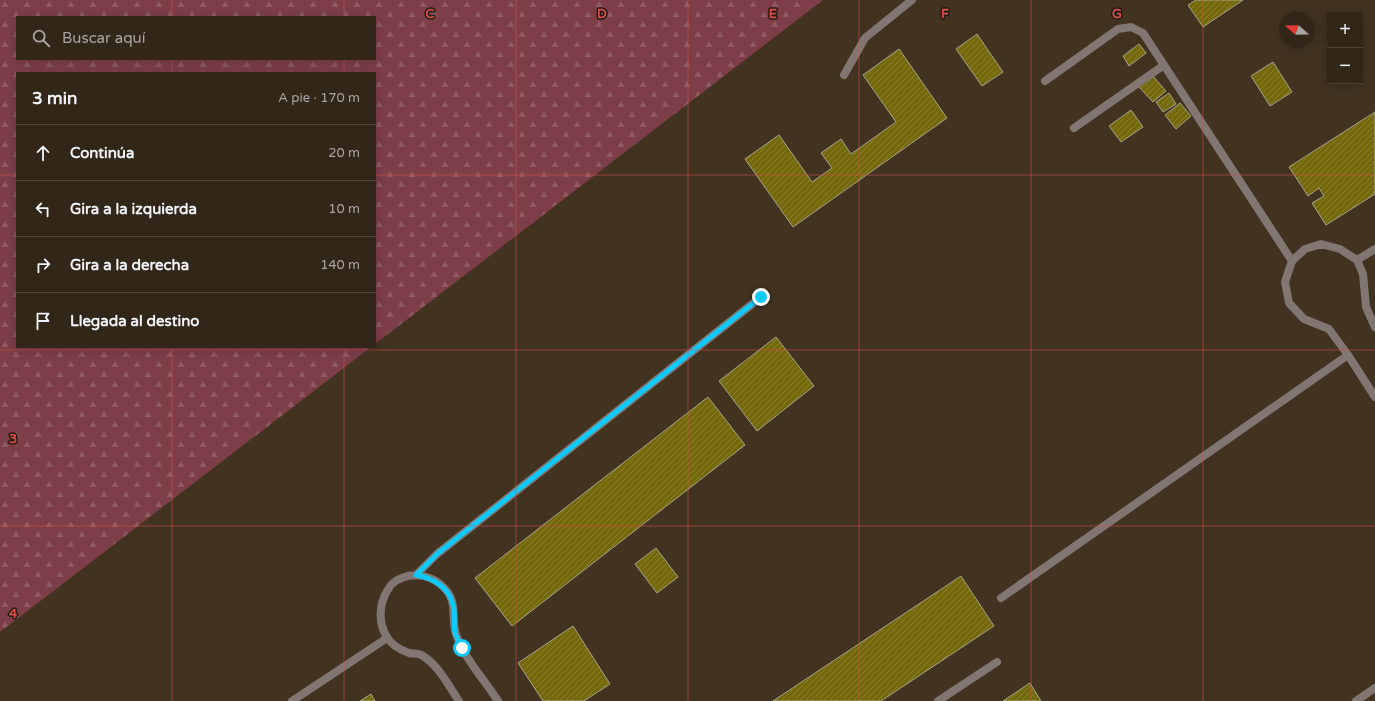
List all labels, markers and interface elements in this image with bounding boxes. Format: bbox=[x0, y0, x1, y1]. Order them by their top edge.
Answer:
text: C bbox=[425, 6, 435, 22]
text: D bbox=[597, 6, 607, 22]
text: E bbox=[769, 6, 777, 22]
text: F bbox=[941, 6, 949, 22]
text: G bbox=[1112, 6, 1122, 22]
north arrow bbox=[1279, 12, 1315, 48]
map controls bbox=[1327, 12, 1363, 84]
button: + bbox=[1327, 12, 1363, 48]
search box bbox=[16, 16, 376, 60]
icon: search bbox=[30, 27, 52, 49]
text: Buscar aquí bbox=[62, 29, 145, 47]
button: − bbox=[1327, 48, 1363, 84]
text: 3 min bbox=[32, 88, 77, 109]
text: A pie · 170 m bbox=[278, 90, 360, 106]
icon: ahead bbox=[32, 142, 54, 164]
text: Continúa bbox=[70, 144, 134, 162]
text: 20 m bbox=[328, 145, 360, 161]
icon: left bbox=[32, 198, 54, 220]
text: Gira a la izquierda bbox=[70, 200, 197, 218]
text: 10 m bbox=[328, 201, 360, 217]
icon: right bbox=[32, 254, 54, 276]
text: Gira a la derecha bbox=[70, 256, 189, 274]
text: 140 m bbox=[320, 257, 360, 273]
route end bbox=[752, 288, 770, 306]
icon: arrive bbox=[32, 310, 54, 332]
text: Llegada al destino bbox=[70, 312, 199, 330]
text: 3 bbox=[9, 431, 17, 447]
text: 4 bbox=[9, 606, 18, 622]
route start bbox=[453, 639, 471, 657]

